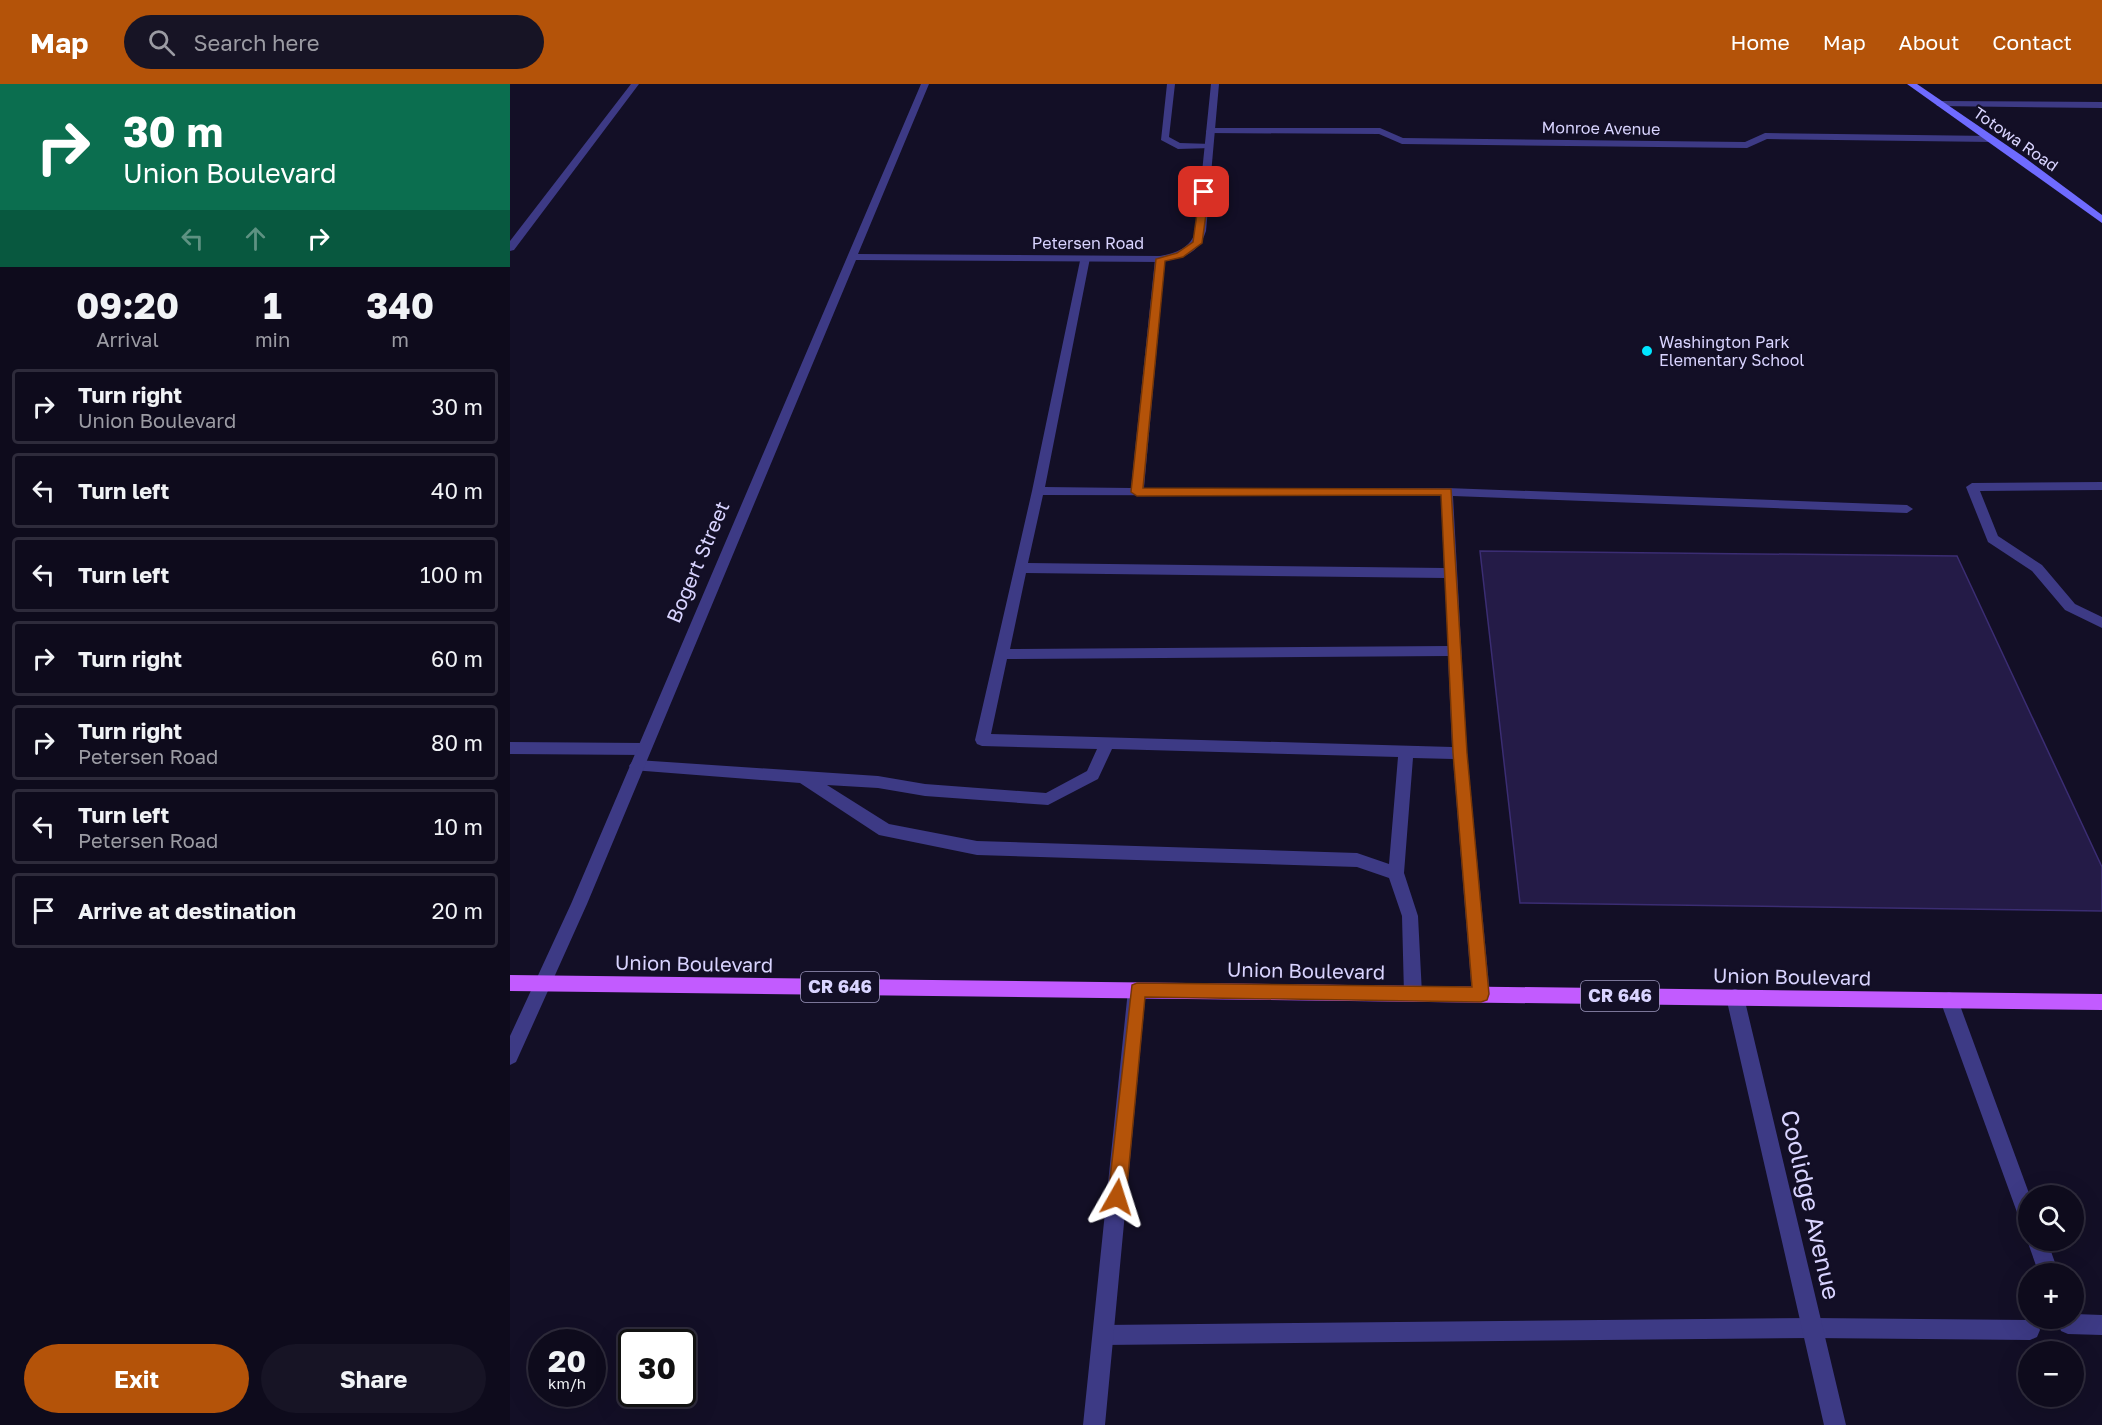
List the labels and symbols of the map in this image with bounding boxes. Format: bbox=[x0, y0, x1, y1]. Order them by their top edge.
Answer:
street label: Totowa Road bbox=[1970, 102, 2062, 176]
street label: Monroe Avenue bbox=[1542, 117, 1660, 139]
pin bbox=[1178, 166, 1229, 217]
street label: Petersen Road bbox=[1032, 233, 1144, 253]
place label: Washington Park Elementary School bbox=[1659, 332, 1804, 370]
marker: Washington Park Elementary School bbox=[1640, 344, 1654, 358]
street label: Bogert Street bbox=[661, 497, 733, 626]
street label: Union Boulevard bbox=[615, 950, 773, 976]
street label: Union Boulevard bbox=[1227, 957, 1385, 983]
street label: Union Boulevard bbox=[1713, 963, 1871, 989]
road number: CR 646 bbox=[801, 972, 879, 1002]
road number: CR 646 bbox=[1581, 981, 1659, 1011]
street label: Coolidge Avenue bbox=[1776, 1107, 1847, 1302]
position arrow bbox=[1085, 1165, 1149, 1229]
speed limit sign: 30 bbox=[618, 1329, 696, 1407]

